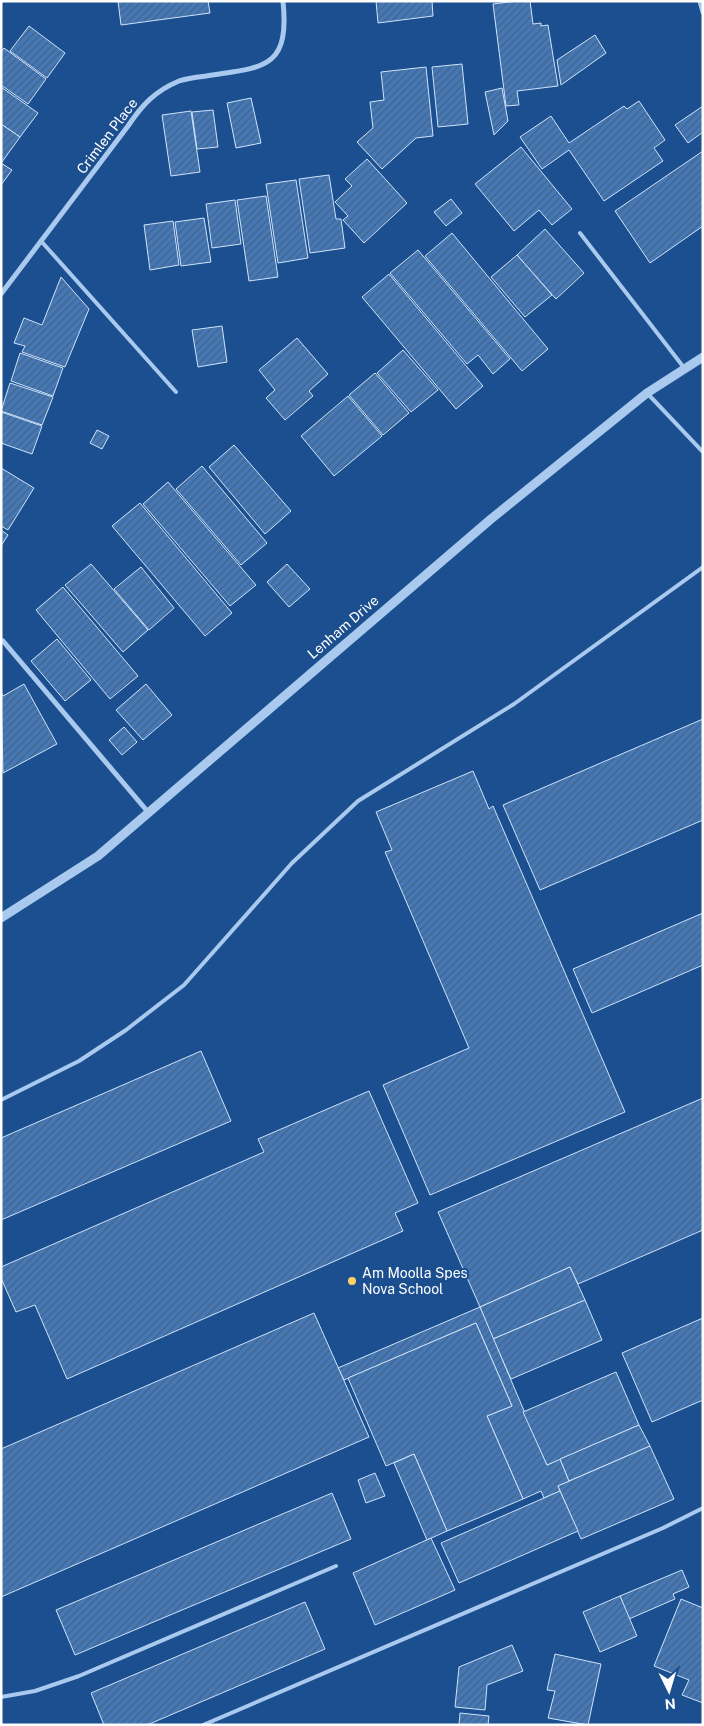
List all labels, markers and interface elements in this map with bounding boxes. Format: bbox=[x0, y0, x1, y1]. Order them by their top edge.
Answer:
street label: Crimlen Place bbox=[73, 95, 141, 177]
street label: Lenham Drive bbox=[304, 592, 382, 662]
place label: Am Moolla Spes Nova School bbox=[362, 1265, 468, 1297]
marker: Am Moolla Spes Nova School bbox=[346, 1275, 358, 1287]
north arrow bbox=[644, 1666, 694, 1716]
text: N bbox=[664, 1696, 676, 1712]

